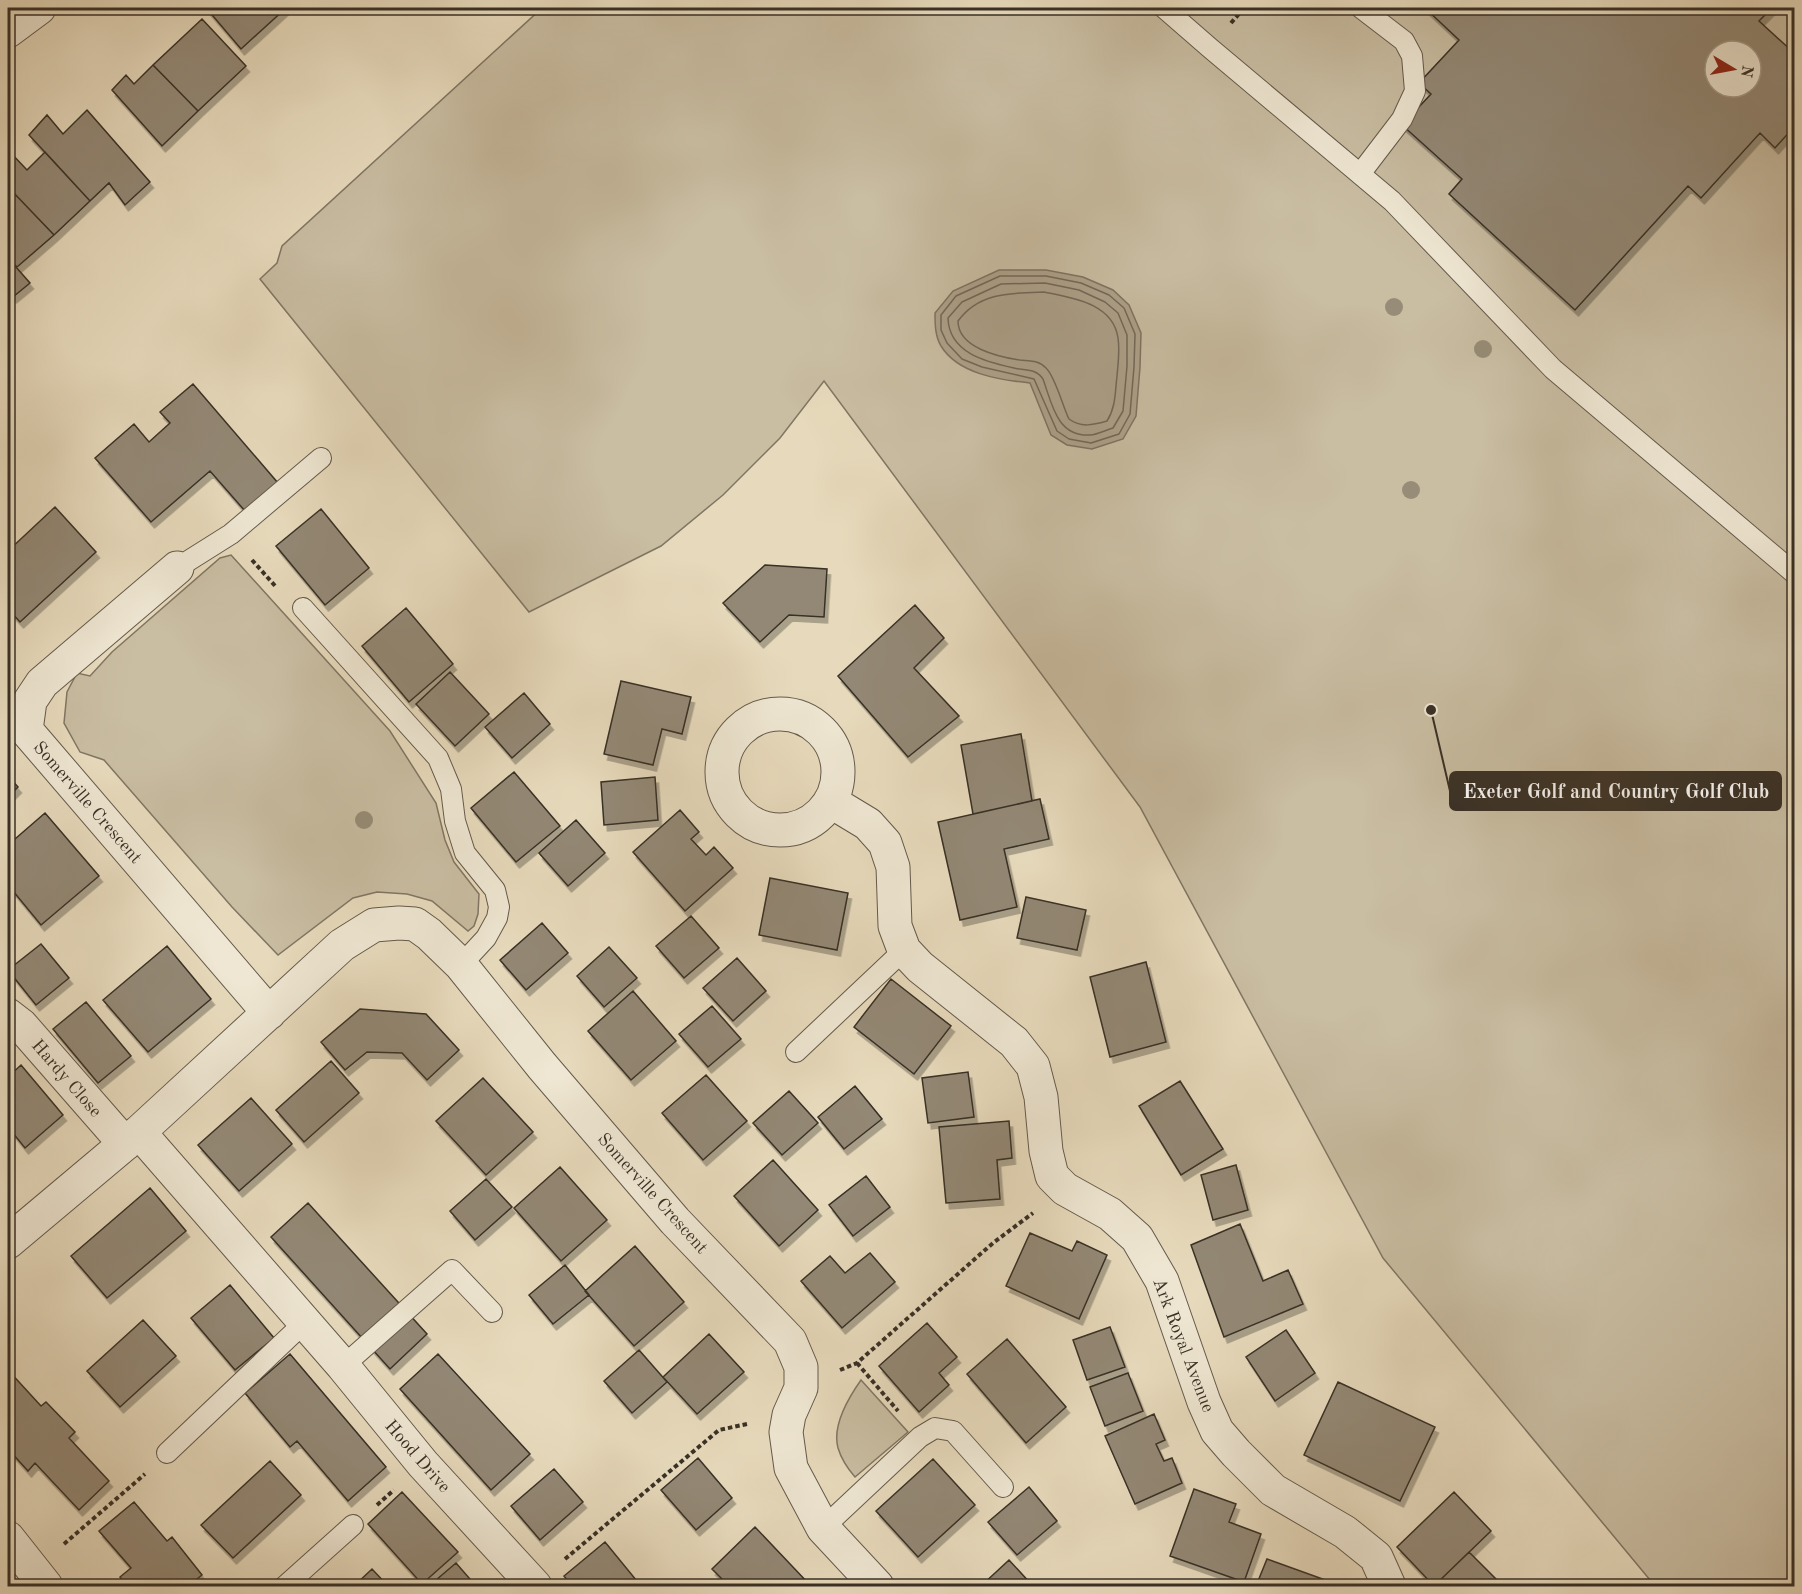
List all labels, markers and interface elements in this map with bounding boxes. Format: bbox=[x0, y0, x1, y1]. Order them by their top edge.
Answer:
north arrow bbox=[1703, 39, 1763, 99]
text: N bbox=[1737, 64, 1755, 79]
street label: Somerville Crescent bbox=[30, 738, 145, 867]
callout: Exeter Golf and Country Golf Club bbox=[1450, 772, 1781, 810]
text: Exeter Golf and Country Golf Club bbox=[1463, 783, 1769, 803]
street label: Hardy Close bbox=[28, 1036, 105, 1121]
street label: Somerville Crescent bbox=[594, 1130, 711, 1257]
street label: Ark Royal Avenue bbox=[1149, 1276, 1217, 1415]
street label: Hood Drive bbox=[381, 1417, 453, 1496]

